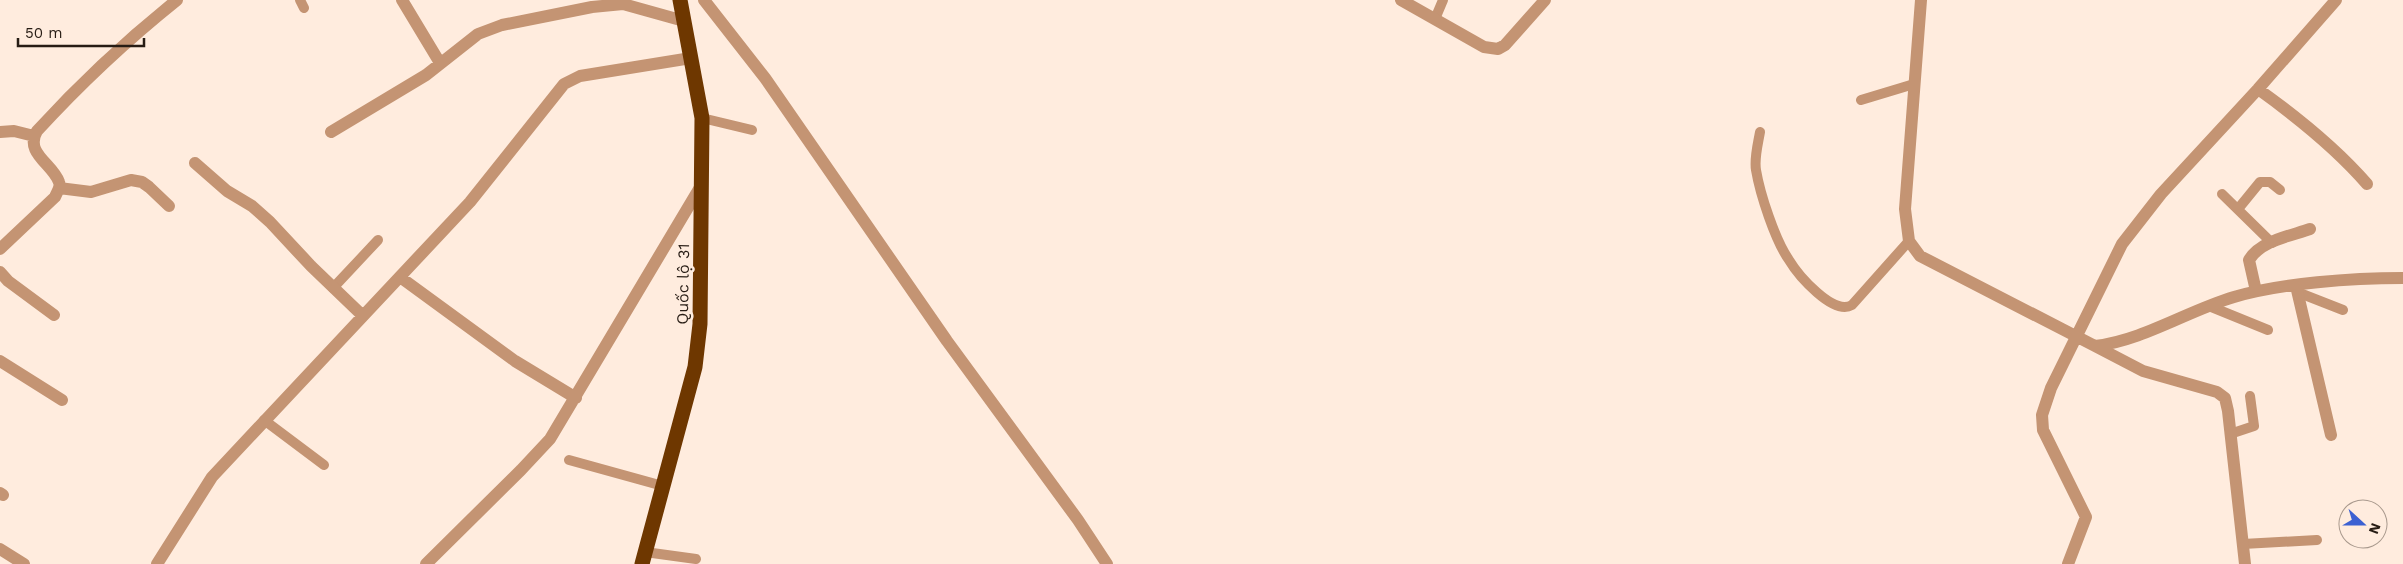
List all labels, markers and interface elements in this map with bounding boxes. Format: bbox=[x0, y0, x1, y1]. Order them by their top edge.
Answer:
scale bar bbox=[18, 15, 144, 47]
text: 50 m bbox=[25, 24, 62, 42]
street label: Quốc lộ 31 bbox=[673, 243, 693, 325]
north arrow bbox=[2338, 499, 2388, 549]
text: N bbox=[2366, 521, 2384, 536]

